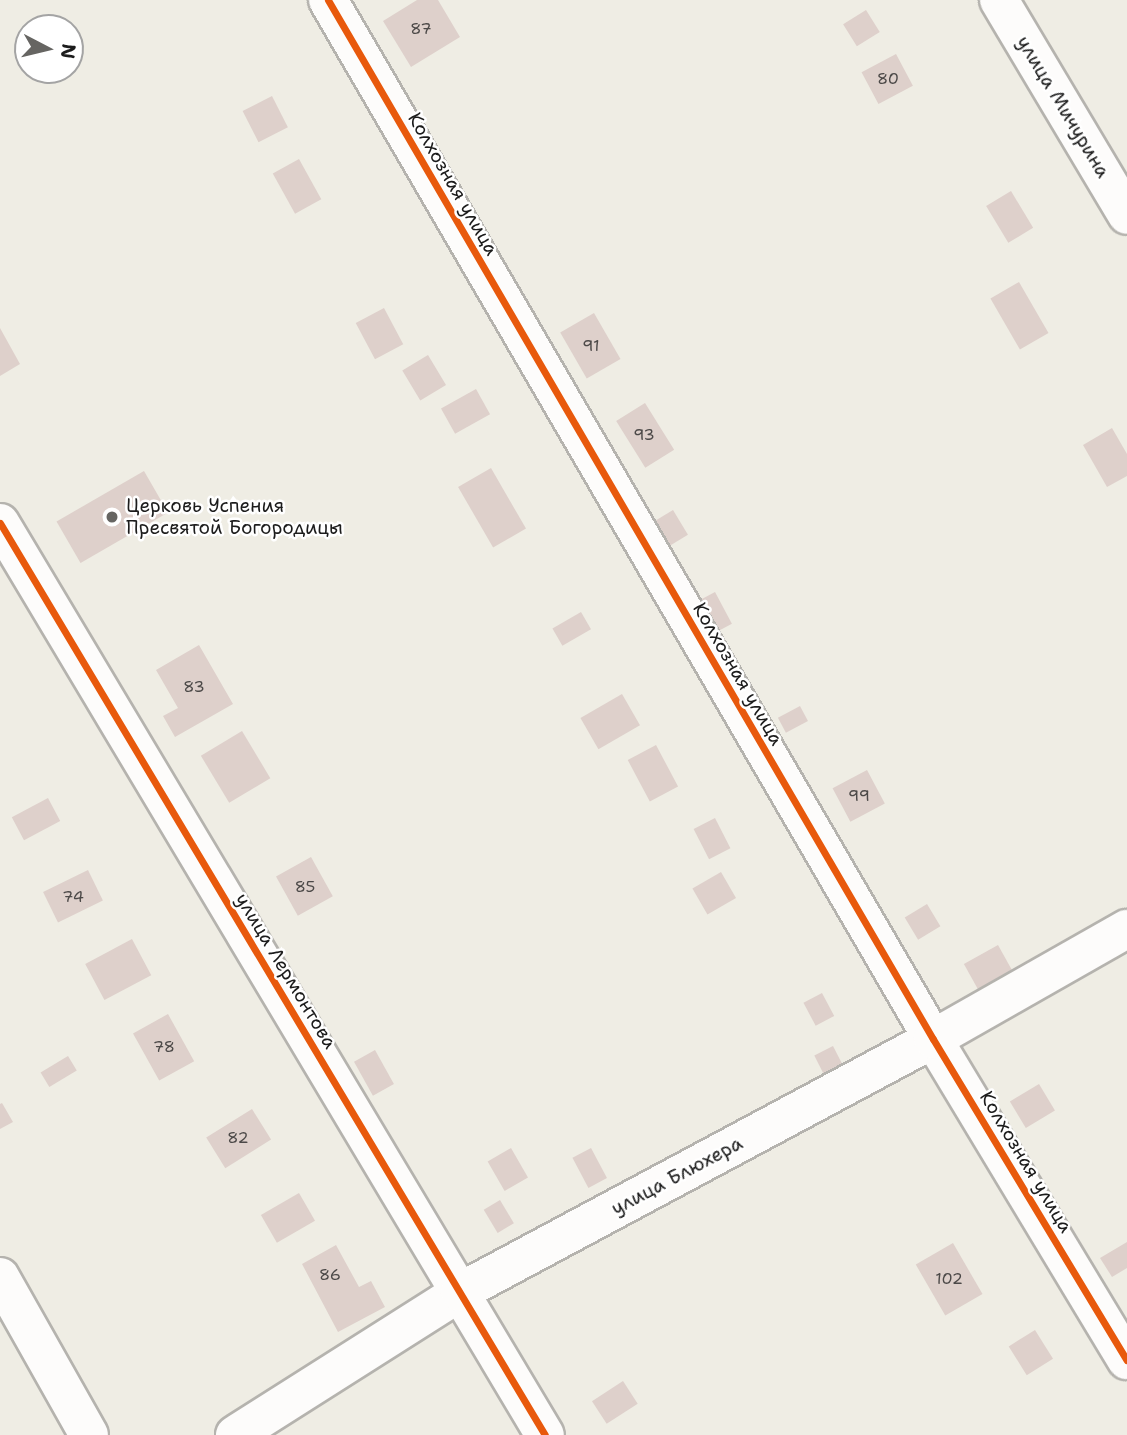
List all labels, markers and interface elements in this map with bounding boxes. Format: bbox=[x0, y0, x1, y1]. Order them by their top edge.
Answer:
north arrow bbox=[14, 14, 84, 84]
house number: 87 bbox=[410, 19, 432, 39]
street label: улица Мичурина bbox=[1012, 32, 1114, 182]
text: N bbox=[55, 42, 82, 60]
house number: 80 bbox=[877, 69, 899, 89]
street label: Колхозная улица bbox=[403, 109, 503, 259]
house number: 91 bbox=[582, 336, 600, 356]
house number: 93 bbox=[633, 425, 655, 445]
place label: Церковь Успения Пресвятой Богородицы bbox=[126, 495, 343, 539]
marker: Церковь Успения Пресвятой Богородицы bbox=[104, 509, 120, 525]
street label: Колхозная улица bbox=[688, 599, 788, 749]
house number: 83 bbox=[183, 677, 205, 697]
house number: 99 bbox=[848, 786, 870, 806]
house number: 85 bbox=[295, 877, 315, 897]
house number: 74 bbox=[62, 887, 84, 907]
street label: улица Лермонтова bbox=[231, 889, 341, 1053]
house number: 78 bbox=[153, 1037, 175, 1057]
street label: Колхозная улица bbox=[975, 1087, 1077, 1237]
house number: 82 bbox=[227, 1128, 249, 1148]
street label: улица Блюхера bbox=[608, 1132, 746, 1220]
house number: 86 bbox=[319, 1265, 341, 1285]
house number: 102 bbox=[935, 1269, 963, 1289]

